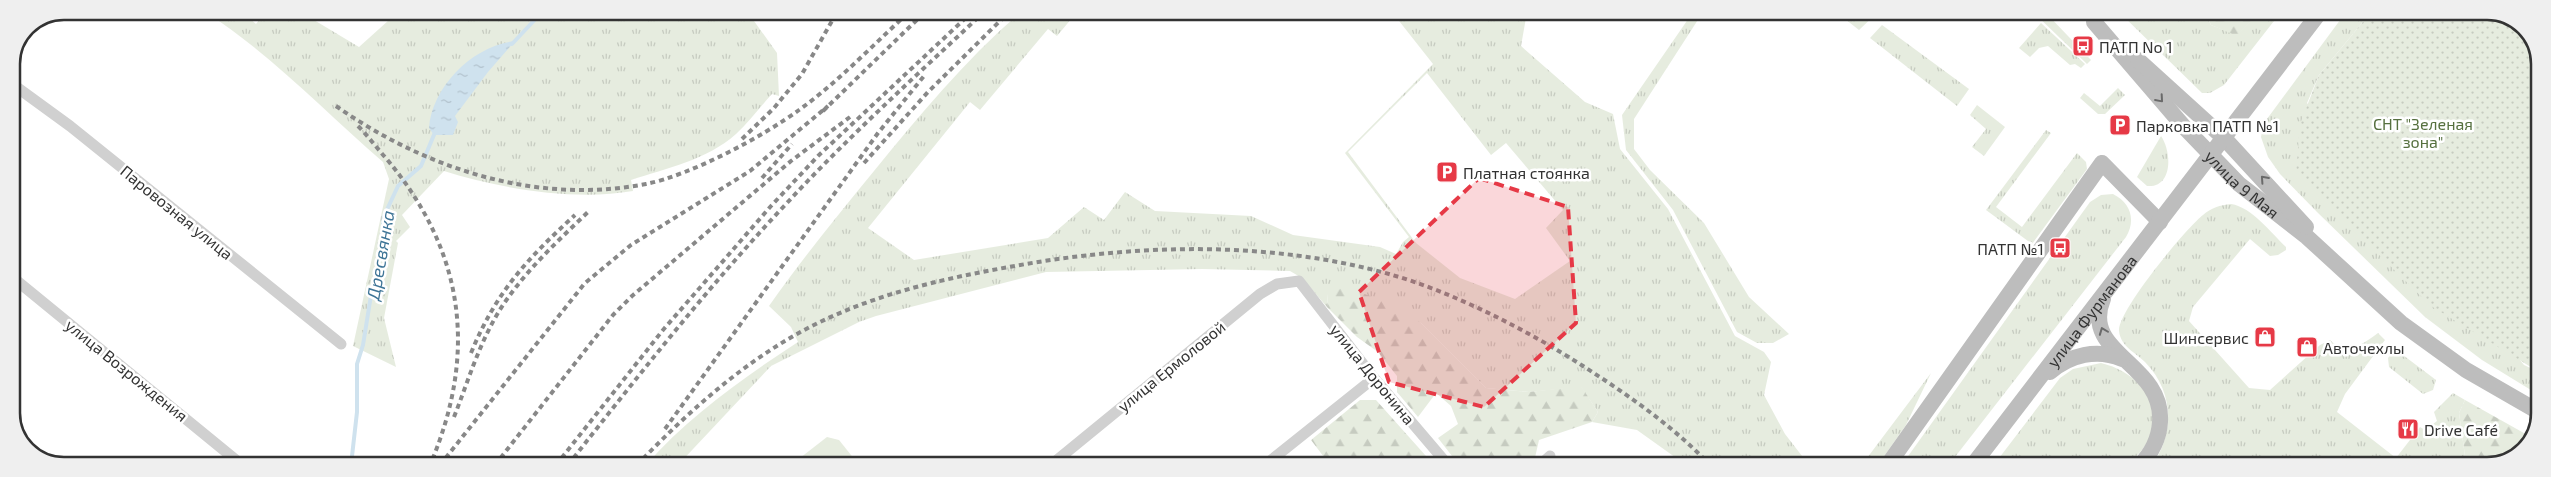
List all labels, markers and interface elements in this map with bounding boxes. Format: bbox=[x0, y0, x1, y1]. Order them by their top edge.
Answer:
bus stop icon: ПАТП No 1 bbox=[2071, 34, 2095, 58]
place label: ПАТП No 1 bbox=[2099, 37, 2173, 56]
one-way arrow bbox=[2155, 93, 2163, 102]
parking icon: Парковка ПАТП №1 bbox=[2108, 113, 2132, 137]
park label: СНТ "Зеленая зона" bbox=[2373, 114, 2473, 151]
place label: Парковка ПАТП №1 bbox=[2136, 116, 2279, 135]
street label: улица 9 Мая bbox=[2201, 146, 2283, 222]
parking icon: Платная стоянка bbox=[1435, 160, 1459, 184]
street label: Паровозная улица bbox=[116, 161, 237, 264]
place label: Платная стоянка bbox=[1463, 163, 1590, 182]
one-way arrow bbox=[2261, 176, 2270, 185]
water label: Дресвянка bbox=[361, 208, 399, 303]
bus stop icon: ПАТП №1 bbox=[2048, 236, 2072, 260]
place label: ПАТП №1 bbox=[1977, 239, 2044, 258]
street label: улица Фурманова bbox=[2042, 251, 2140, 371]
street label: улица Возрождения bbox=[61, 315, 192, 426]
street label: улица Ермоловой bbox=[1113, 317, 1229, 416]
street label: улица Доронина bbox=[1326, 320, 1419, 429]
shop icon: Шинсервис bbox=[2253, 325, 2277, 349]
one-way arrow bbox=[2099, 327, 2109, 336]
place label: Шинсервис bbox=[2164, 328, 2249, 347]
shop icon: Авточехлы bbox=[2295, 335, 2319, 359]
place label: Авточехлы bbox=[2323, 338, 2405, 357]
restaurant icon: Drive Café bbox=[2396, 417, 2420, 441]
place label: Drive Café bbox=[2424, 420, 2498, 439]

